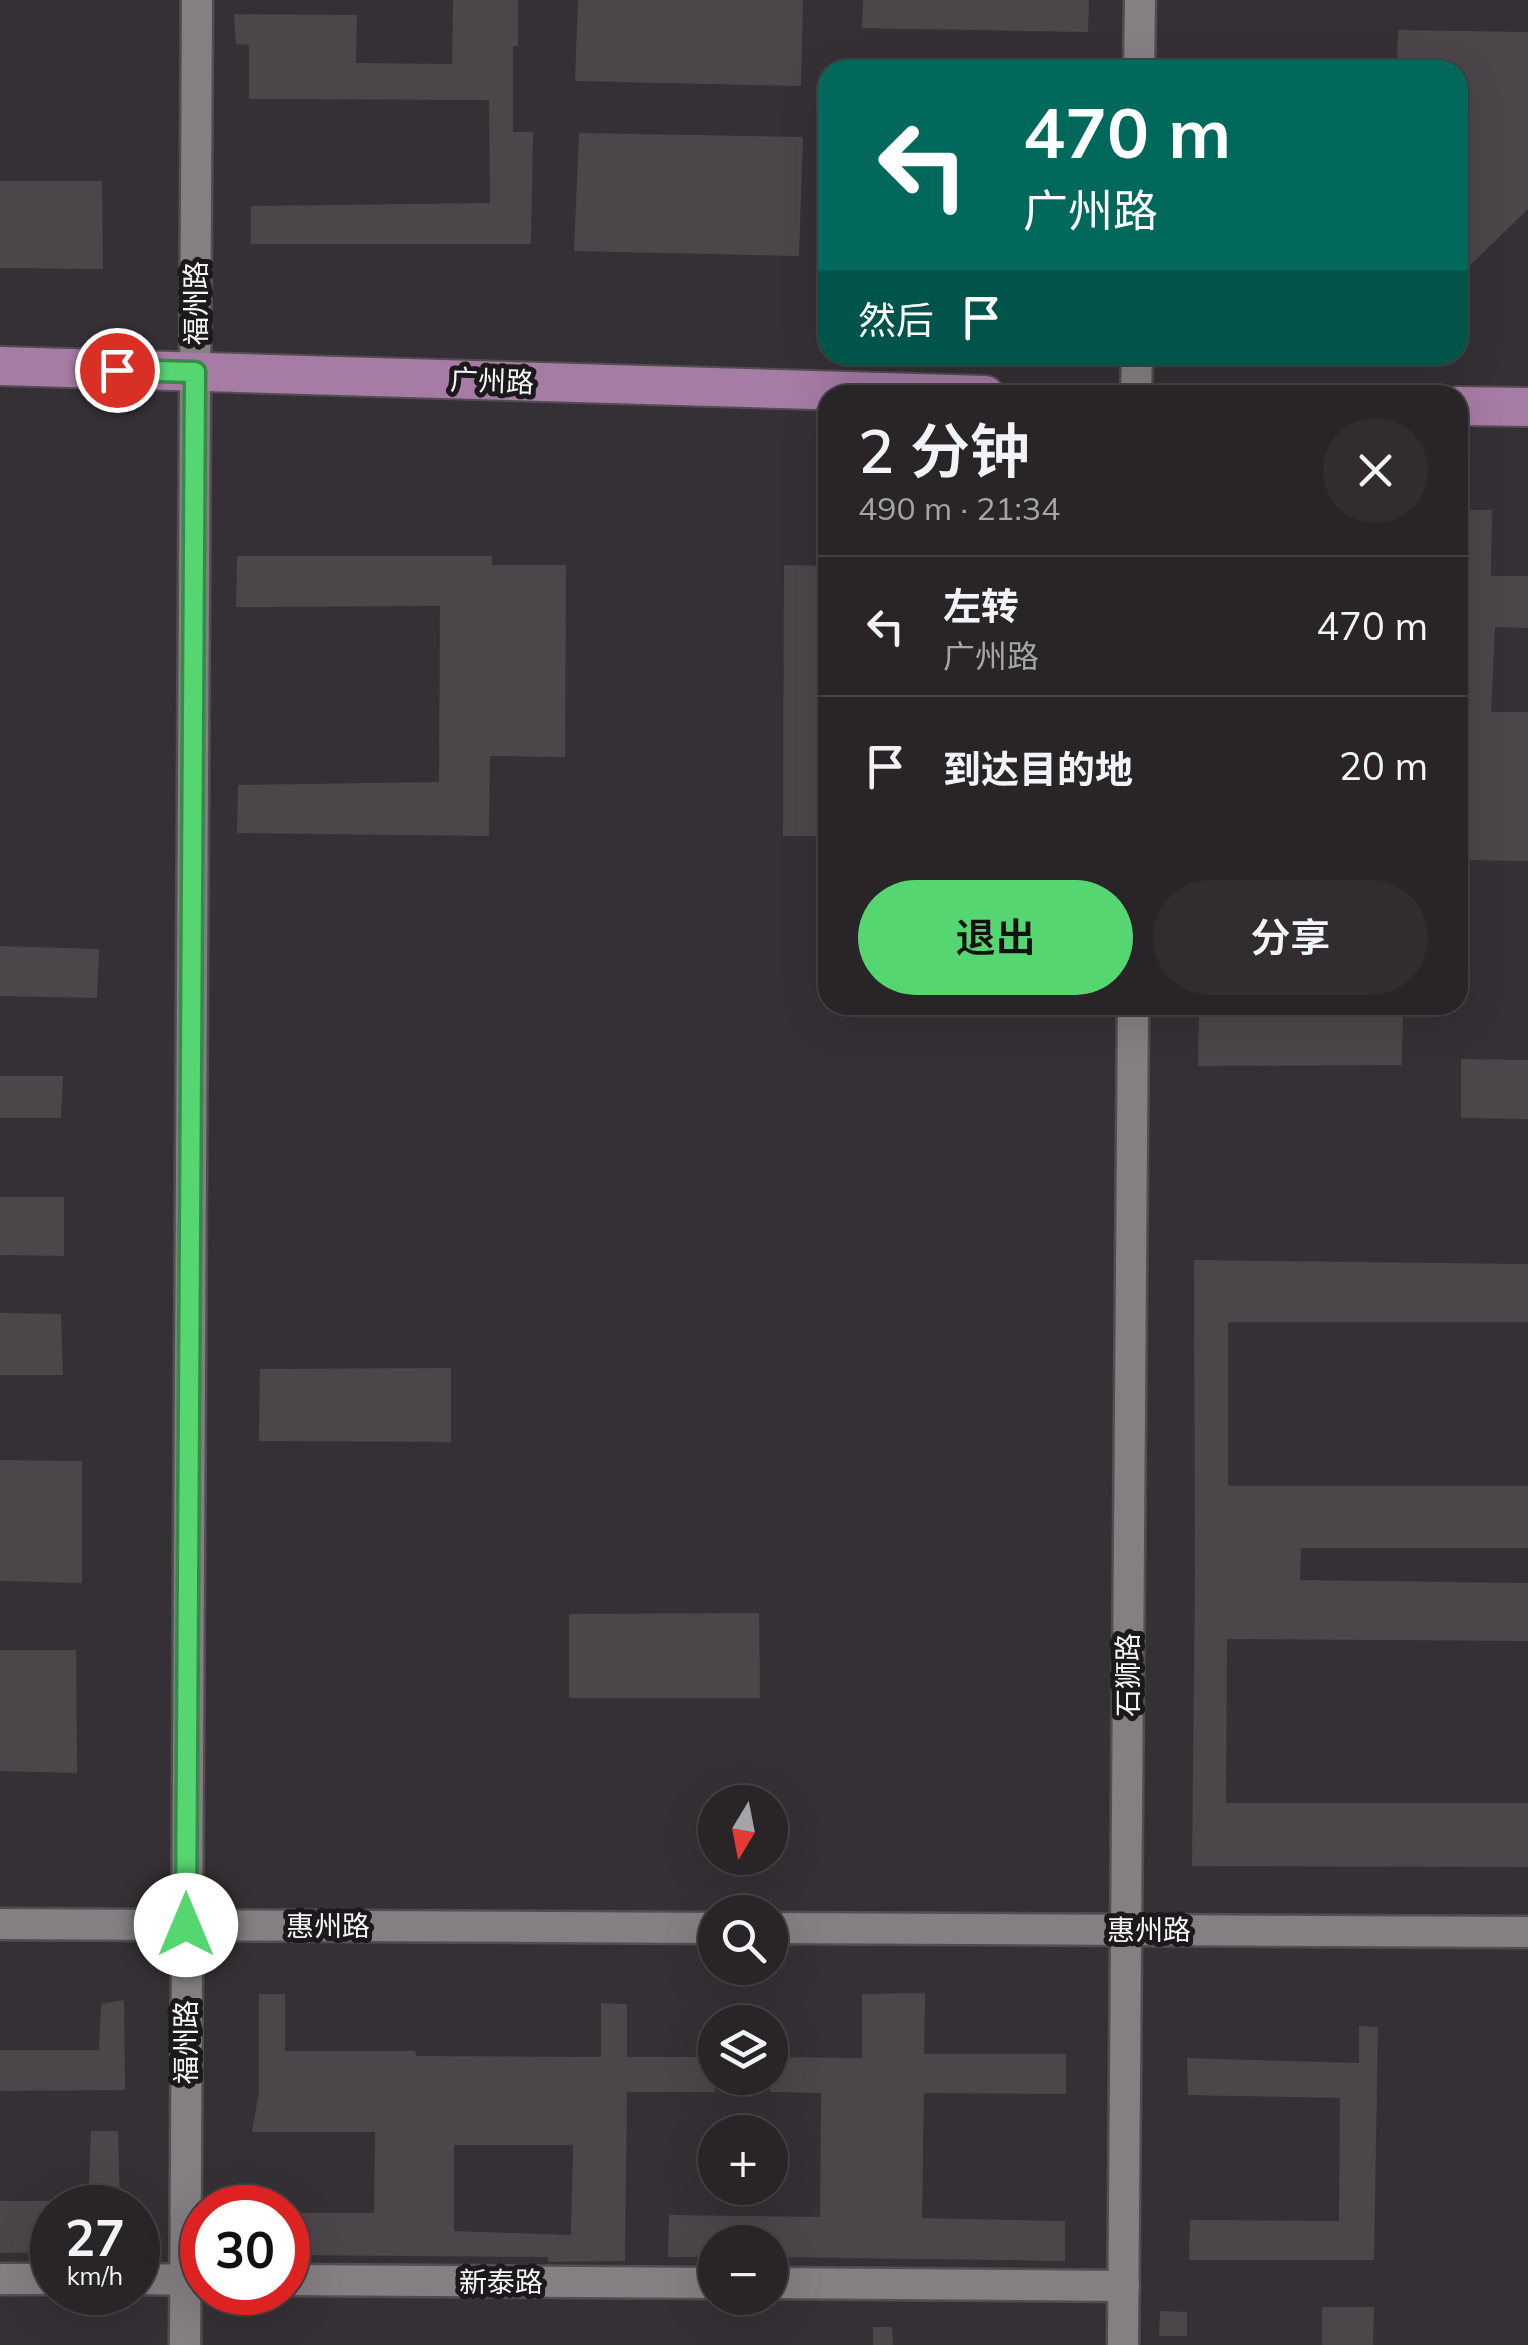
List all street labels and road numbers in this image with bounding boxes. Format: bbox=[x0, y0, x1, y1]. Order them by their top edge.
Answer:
street label: 福州路 bbox=[178, 261, 213, 345]
street label: 广州路 bbox=[449, 362, 535, 399]
street label: 石狮路 bbox=[1110, 1633, 1145, 1717]
street label: 惠州路 bbox=[286, 1908, 370, 1943]
street label: 惠州路 bbox=[1107, 1912, 1191, 1947]
street label: 福州路 bbox=[168, 2000, 203, 2084]
street label: 新泰路 bbox=[459, 2264, 543, 2299]

